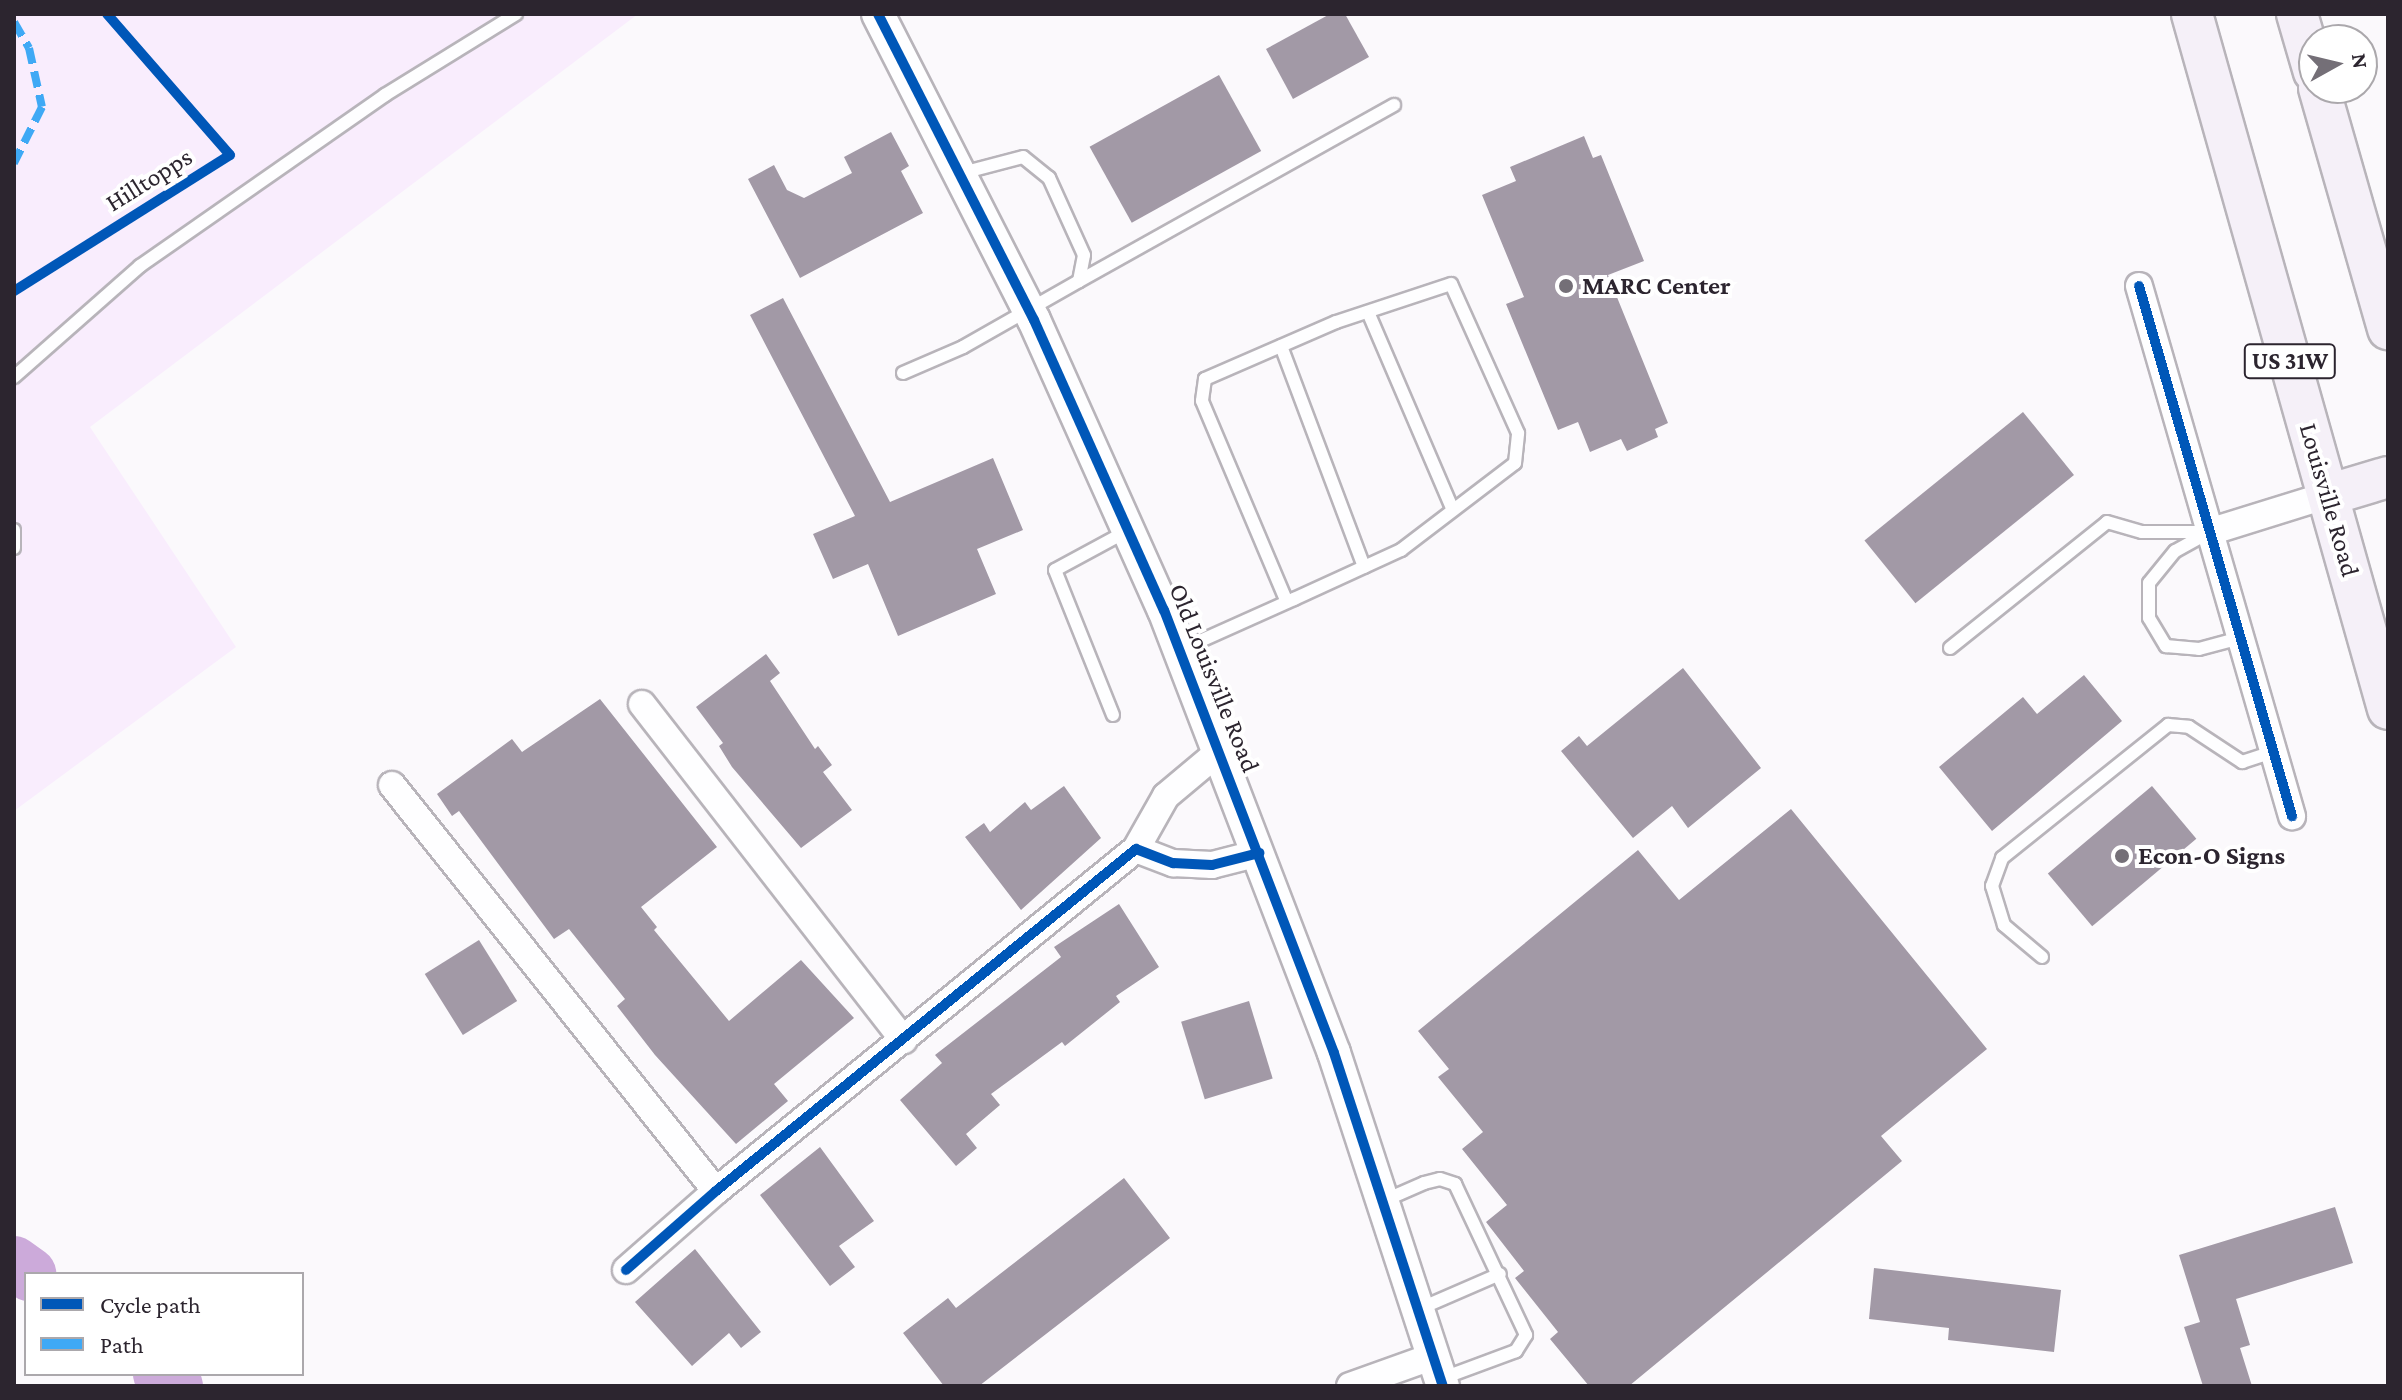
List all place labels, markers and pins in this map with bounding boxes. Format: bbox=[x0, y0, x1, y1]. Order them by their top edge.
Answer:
place label: MARC Center bbox=[1582, 270, 1731, 302]
marker: MARC Center bbox=[1557, 277, 1575, 295]
place label: Econ-O Signs bbox=[2138, 840, 2285, 872]
marker: Econ-O Signs bbox=[2113, 847, 2131, 865]

